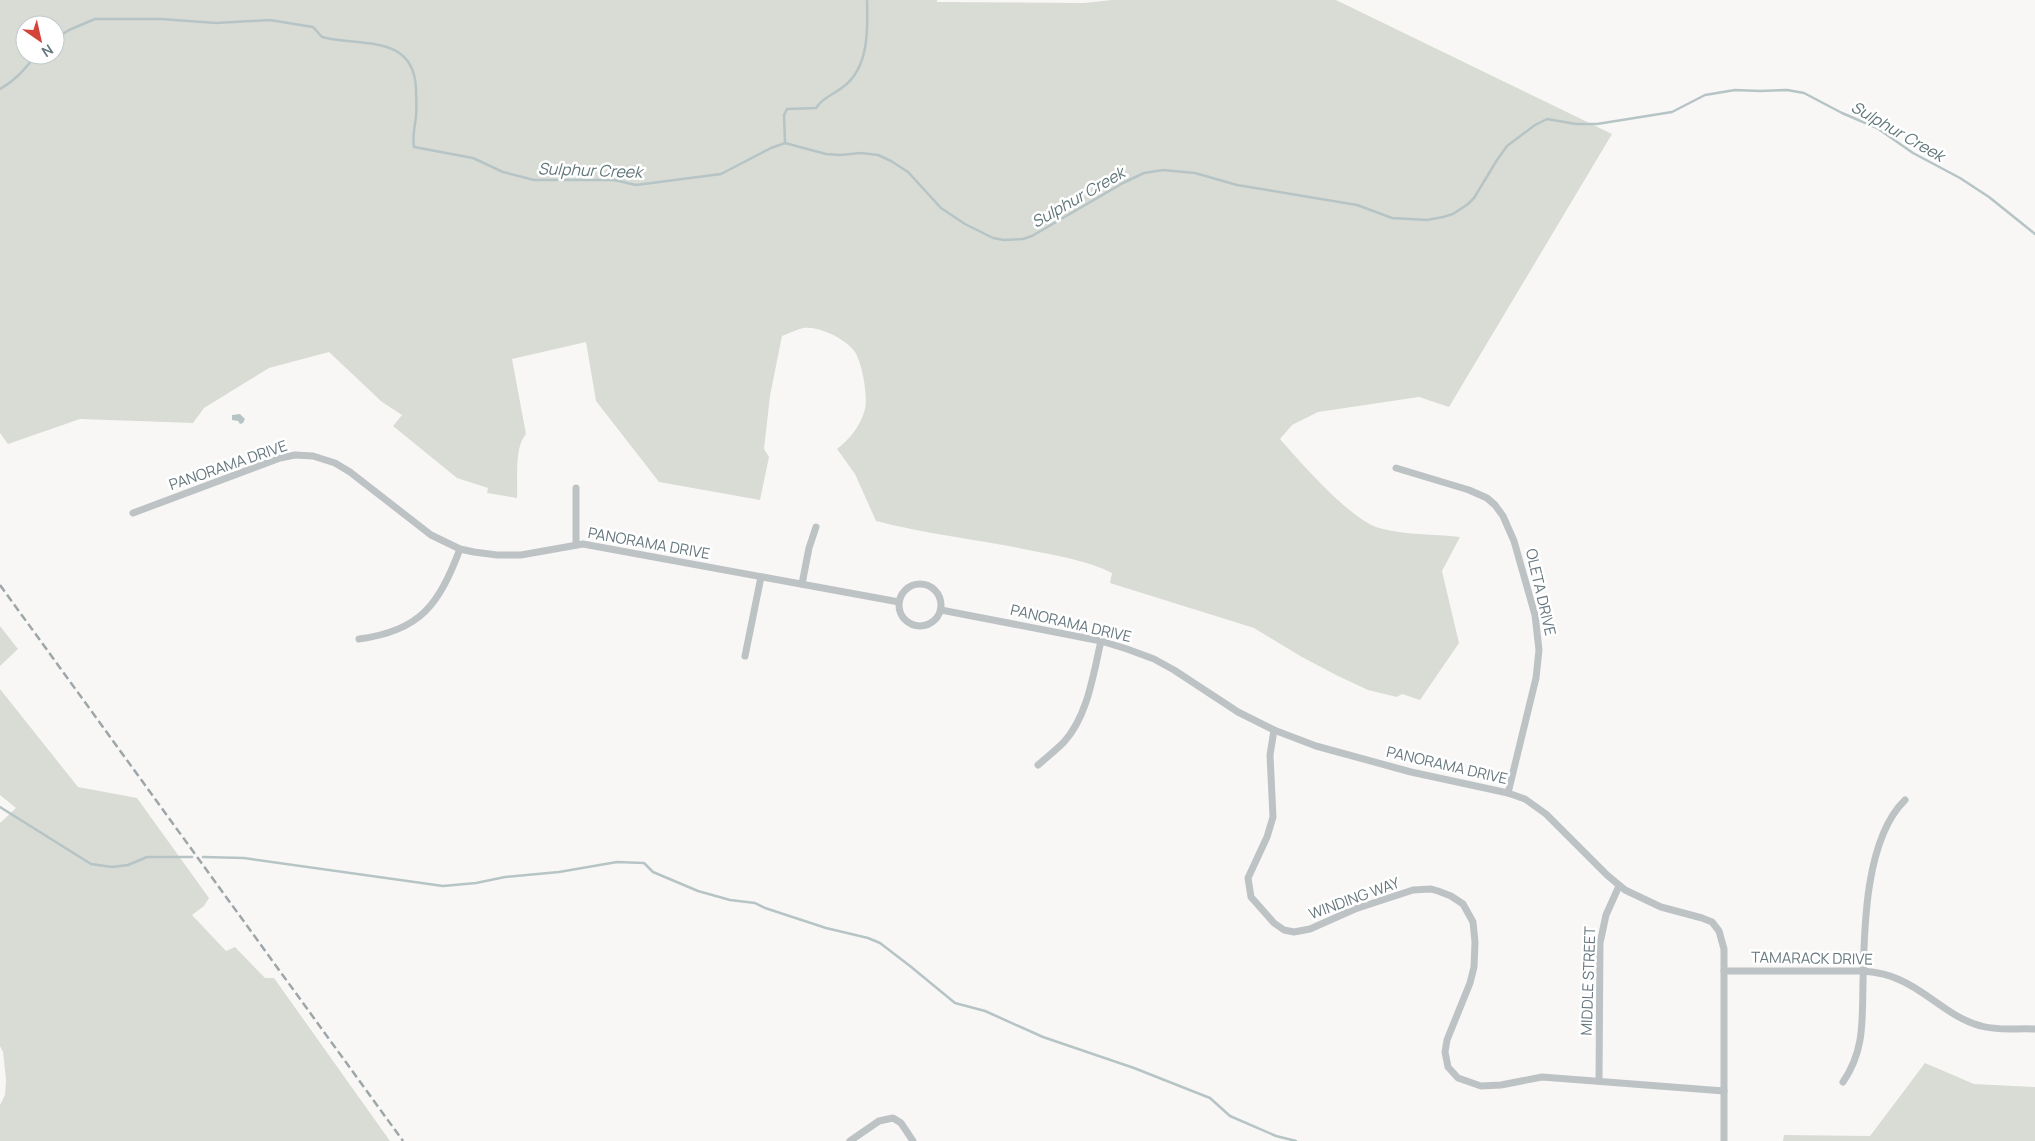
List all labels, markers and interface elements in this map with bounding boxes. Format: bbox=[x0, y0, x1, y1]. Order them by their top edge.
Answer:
north arrow bbox=[15, 15, 65, 65]
text: N bbox=[38, 41, 57, 62]
water label: Sulphur Creek bbox=[1847, 95, 1950, 168]
water label: Sulphur Creek bbox=[538, 157, 645, 183]
water label: Sulphur Creek bbox=[1027, 160, 1130, 233]
street label: PANORAMA DRIVE bbox=[166, 435, 290, 495]
street label: PANORAMA DRIVE bbox=[586, 522, 712, 564]
street label: OLETA DRIVE bbox=[1521, 546, 1561, 638]
street label: PANORAMA DRIVE bbox=[1008, 599, 1134, 647]
street label: PANORAMA DRIVE bbox=[1384, 741, 1510, 789]
street label: WINDING WAY bbox=[1306, 872, 1403, 924]
street label: MIDDLE STREET bbox=[1576, 926, 1600, 1036]
street label: TAMARACK DRIVE bbox=[1751, 946, 1873, 970]

